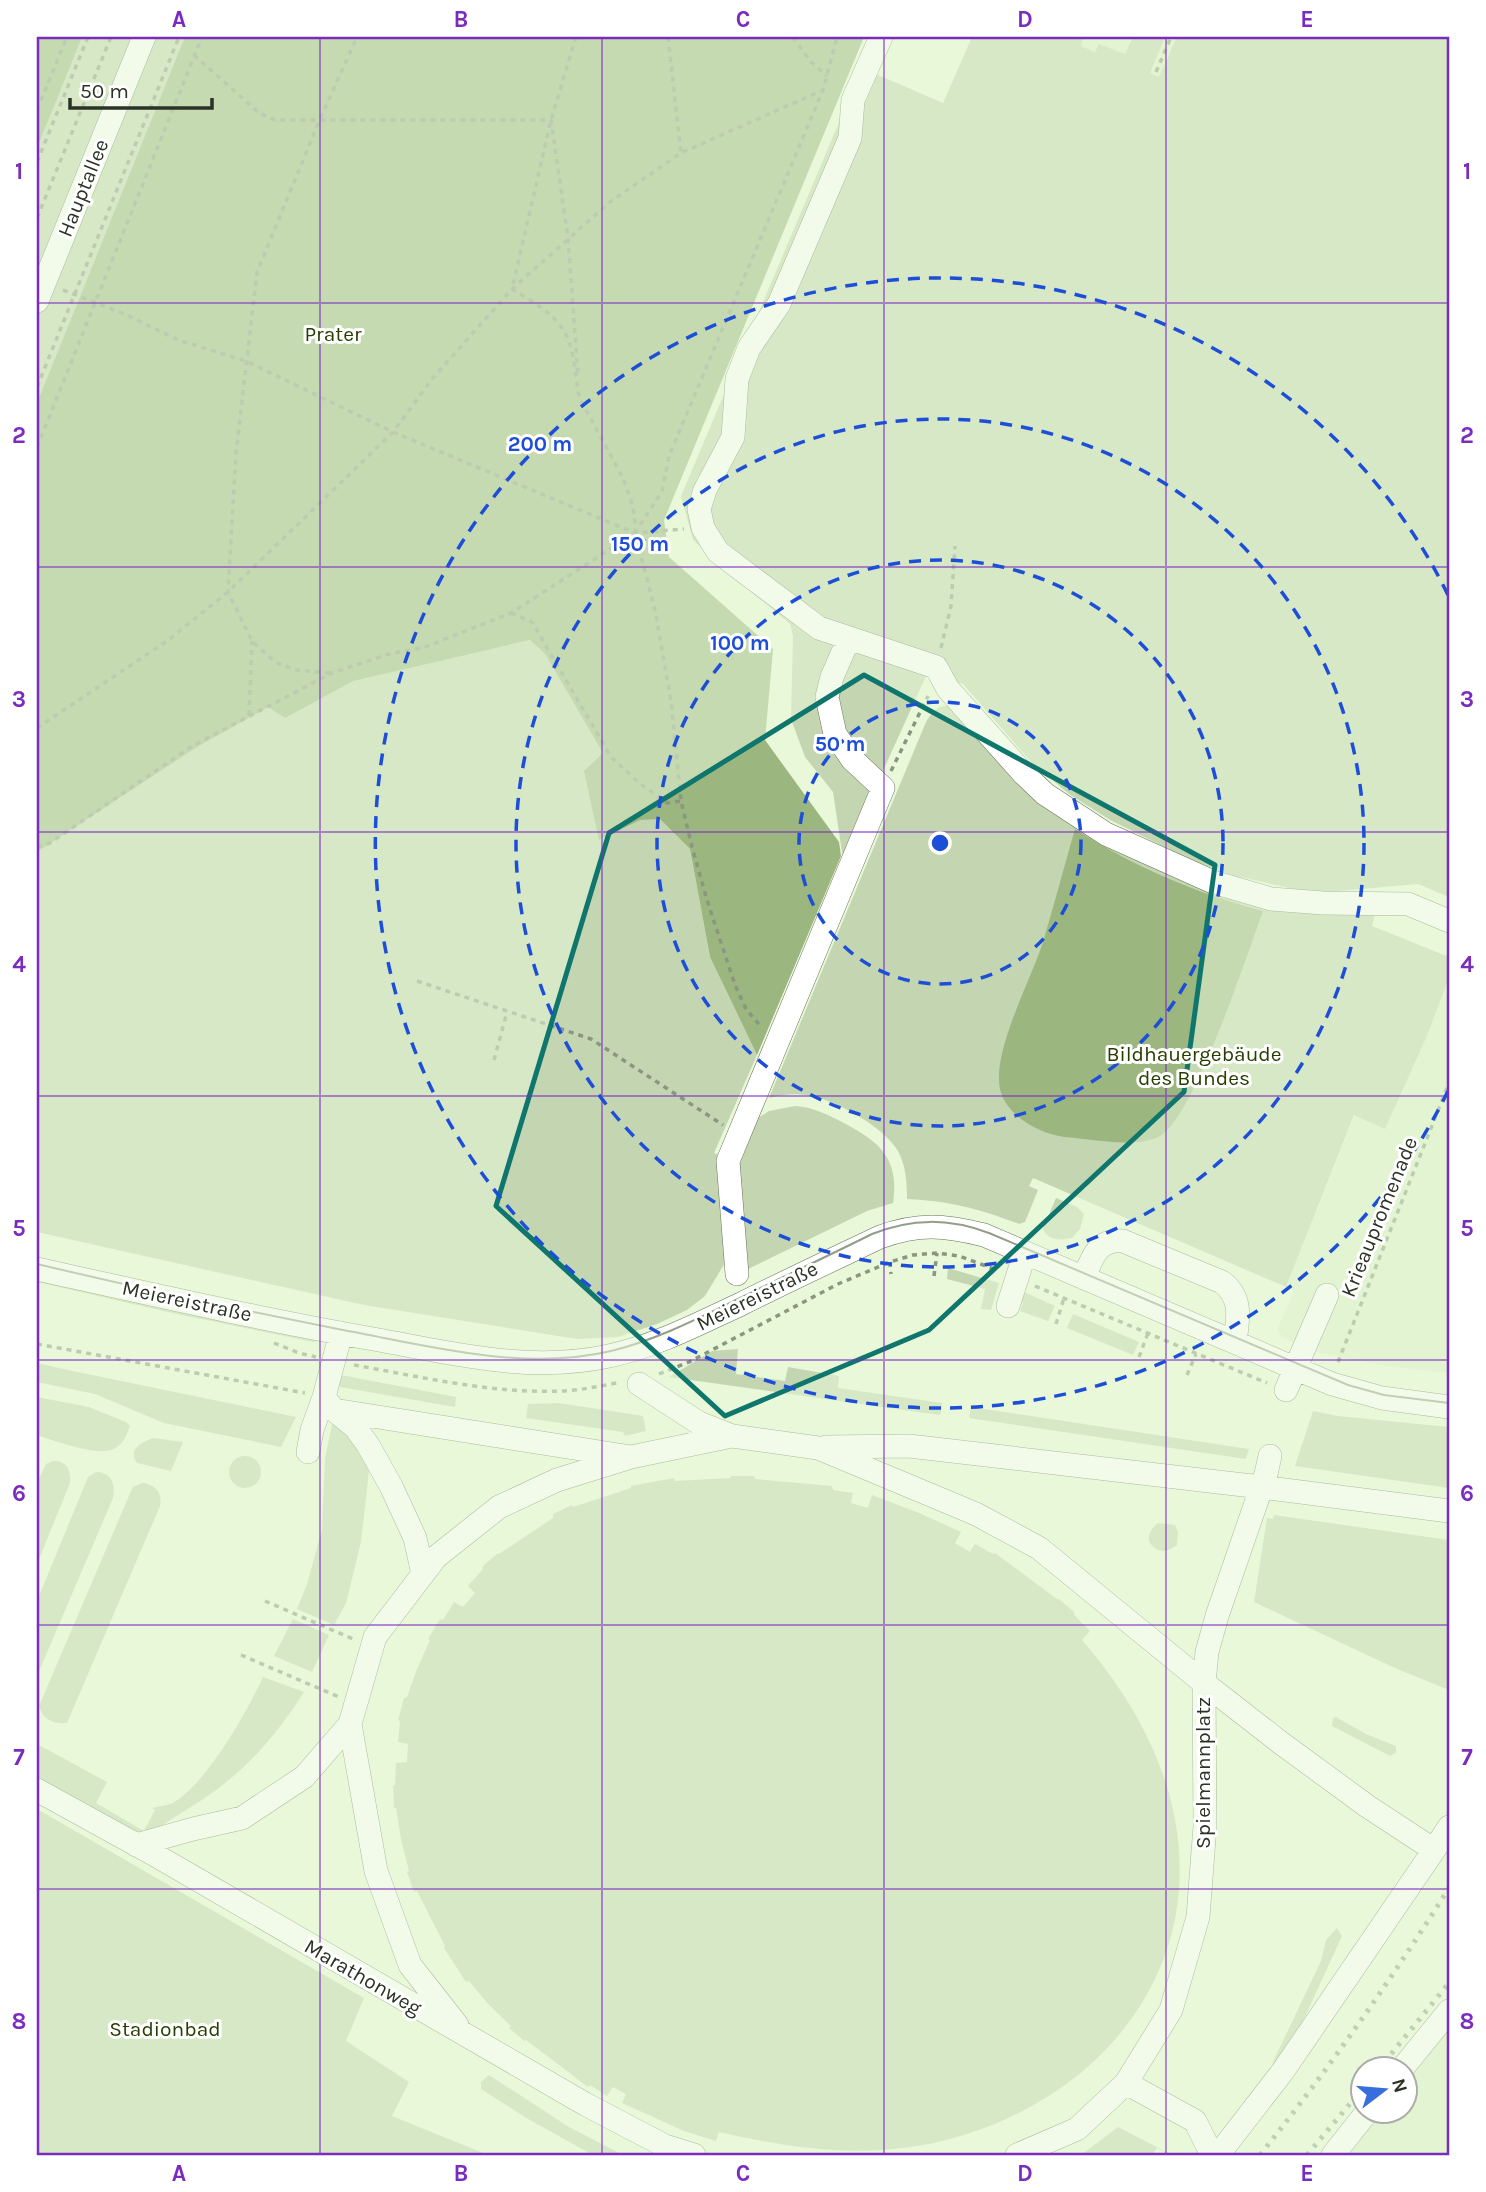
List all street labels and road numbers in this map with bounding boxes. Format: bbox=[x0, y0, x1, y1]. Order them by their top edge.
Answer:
street label: Hauptallee bbox=[53, 136, 113, 240]
street label: Krieaupromenade bbox=[1336, 1133, 1422, 1301]
street label: Meiereistraße bbox=[692, 1256, 822, 1336]
street label: Meiereistraße bbox=[120, 1276, 254, 1326]
street label: Spielmannplatz bbox=[1191, 1697, 1215, 1849]
street label: Marathonweg bbox=[300, 1934, 426, 2020]

